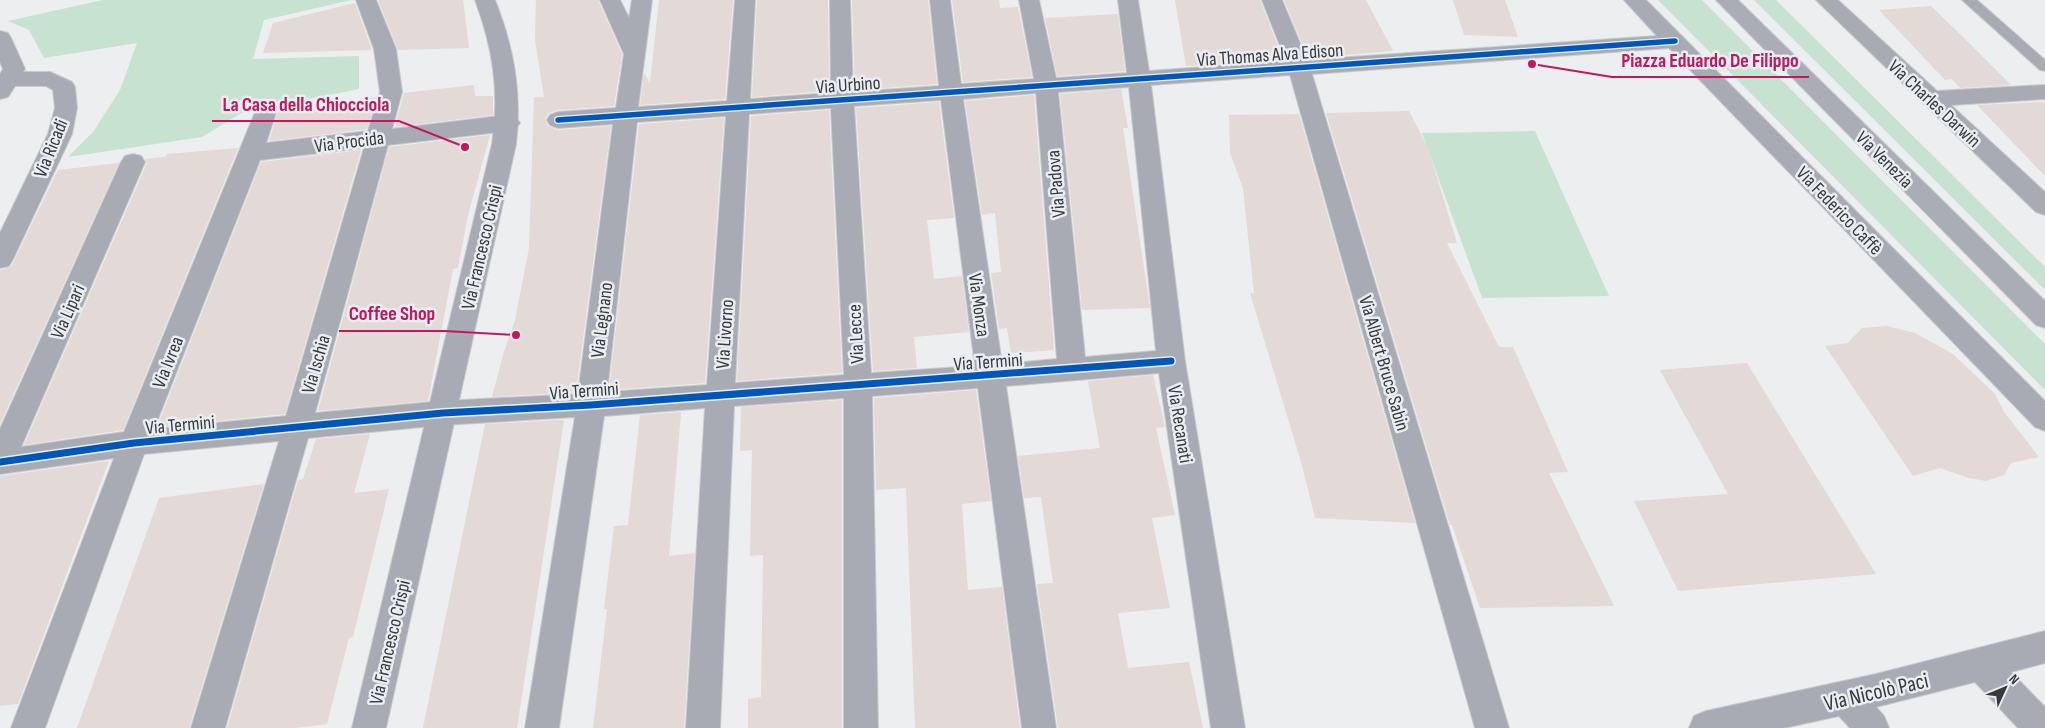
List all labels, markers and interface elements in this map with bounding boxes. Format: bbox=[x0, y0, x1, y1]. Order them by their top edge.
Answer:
street label: Via Thomas Alva Edison bbox=[1196, 39, 1344, 72]
callout: Piazza Eduardo De Filippo bbox=[1612, 42, 1809, 77]
text: Piazza Eduardo De Filippo bbox=[1621, 49, 1799, 73]
street label: Via Charles Darwin bbox=[1883, 55, 1985, 153]
street label: Via Urbino bbox=[815, 72, 881, 99]
callout: La Casa della Chiocciola bbox=[212, 86, 399, 121]
text: La Casa della Chiocciola bbox=[222, 93, 390, 117]
street label: Via Ricadi bbox=[29, 116, 73, 181]
street label: Via Procida bbox=[313, 127, 385, 158]
street label: Via Venezia bbox=[1851, 127, 1917, 193]
street label: Via Padova bbox=[1042, 149, 1071, 219]
street label: Via Federico Caffè bbox=[1791, 162, 1887, 260]
street label: Via Francesco Crispi bbox=[457, 183, 508, 312]
street label: Via Monza bbox=[963, 272, 994, 338]
street label: Via Lipari bbox=[46, 281, 90, 342]
street label: Via Legnano bbox=[586, 281, 619, 359]
street label: Via Albert Bruce Sabin bbox=[1353, 293, 1414, 434]
callout: Coffee Shop bbox=[339, 296, 445, 331]
street label: Via Livorno bbox=[712, 299, 739, 370]
text: Coffee Shop bbox=[349, 302, 435, 326]
street label: Via Lecce bbox=[843, 304, 870, 364]
street label: Via Ivrea bbox=[148, 333, 189, 392]
street label: Via Ischia bbox=[297, 333, 336, 396]
street label: Via Termini bbox=[953, 349, 1024, 376]
street label: Via Termini bbox=[549, 378, 620, 405]
street label: Via Recanati bbox=[1162, 384, 1197, 465]
street label: Via Termini bbox=[145, 411, 216, 440]
street label: Via Francesco Crispi bbox=[365, 578, 416, 707]
north arrow bbox=[1980, 663, 2030, 713]
street label: Via Nicolò Paci bbox=[1822, 667, 1931, 718]
text: N bbox=[2005, 671, 2023, 688]

